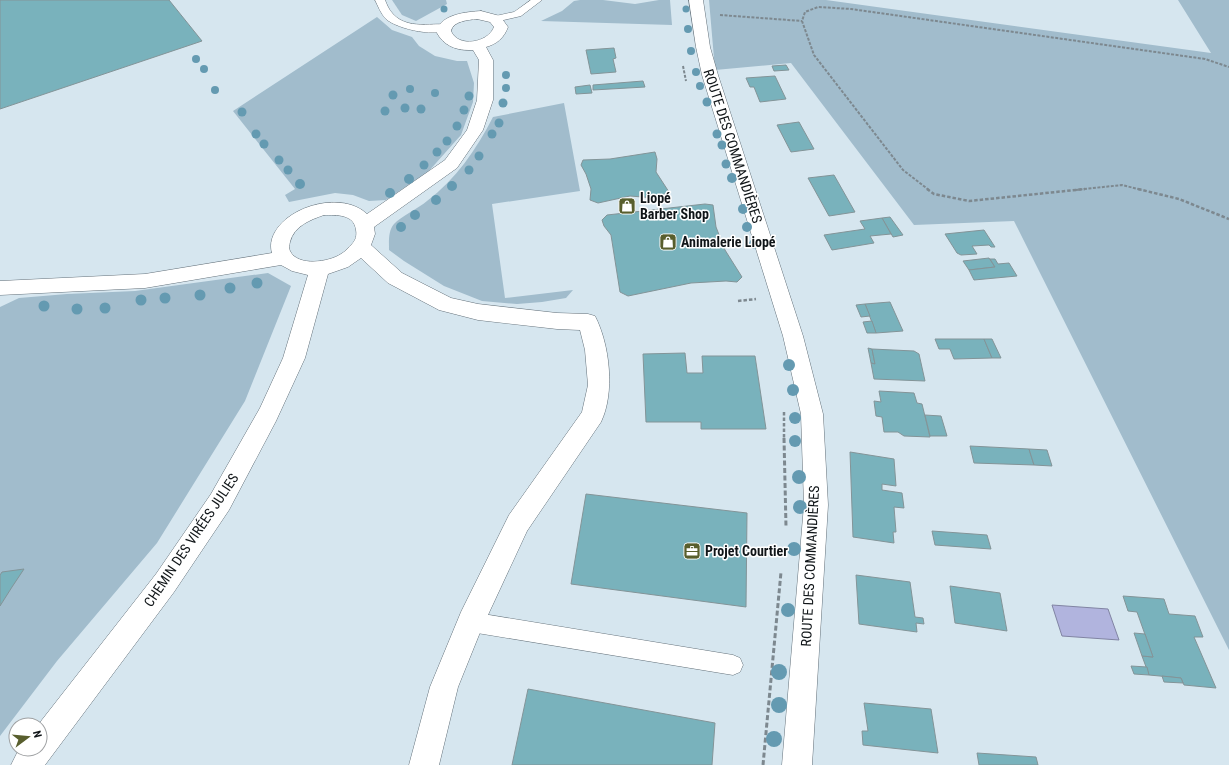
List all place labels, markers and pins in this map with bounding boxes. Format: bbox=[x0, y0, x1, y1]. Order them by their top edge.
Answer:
place label: Liopé Barber Shop bbox=[640, 190, 709, 222]
shop icon: Liopé Barber Shop bbox=[617, 196, 637, 216]
shop icon: Animalerie Liopé bbox=[658, 232, 678, 252]
place label: Animalerie Liopé bbox=[681, 234, 776, 250]
office icon: Projet Courtier bbox=[682, 541, 702, 561]
place label: Projet Courtier bbox=[705, 543, 788, 559]

